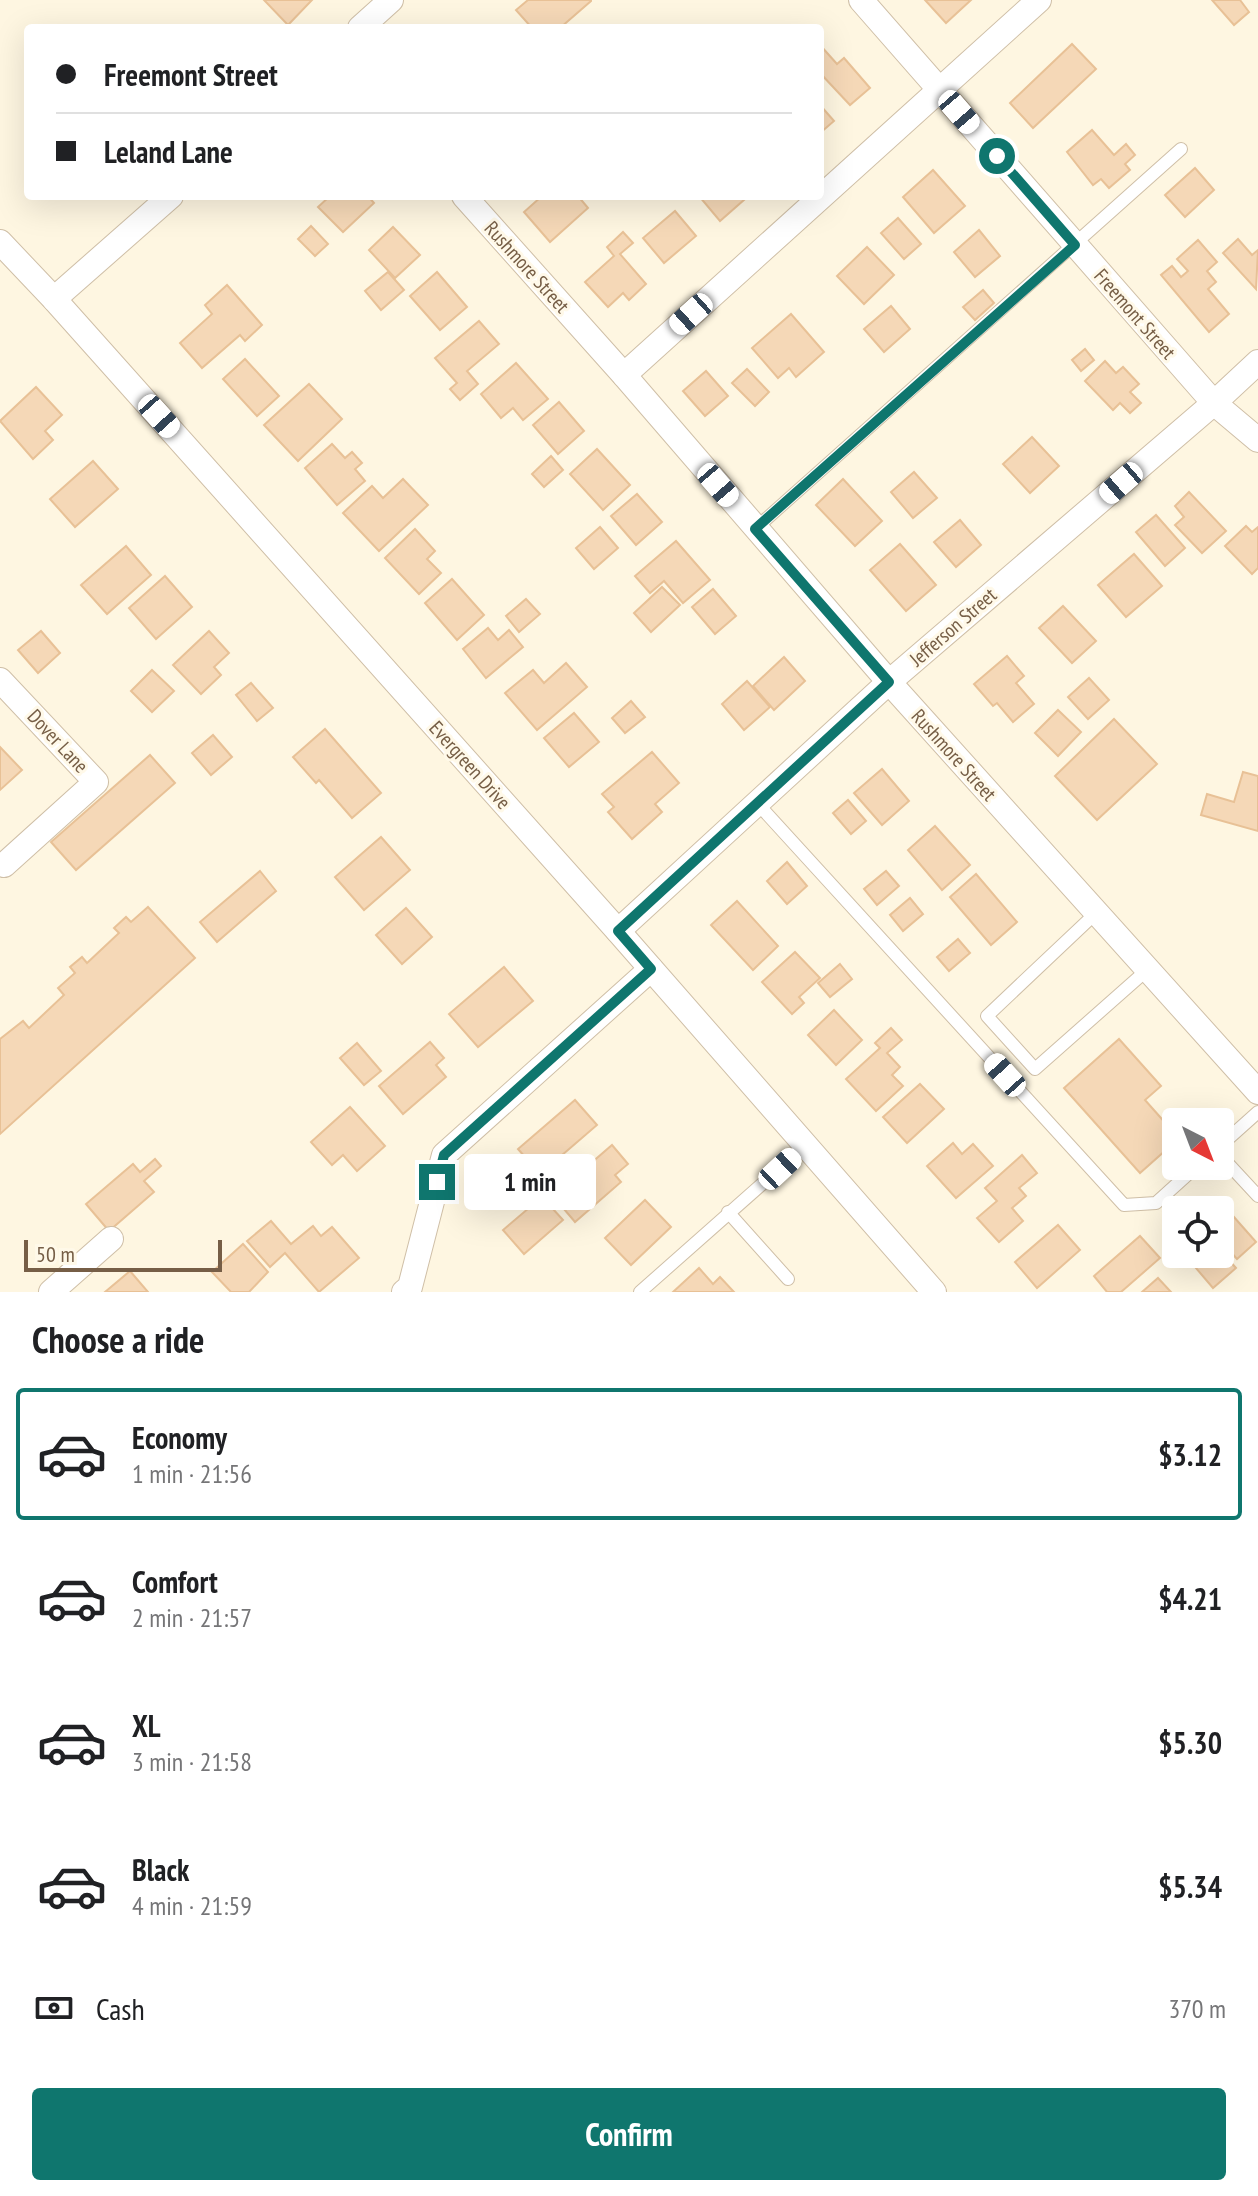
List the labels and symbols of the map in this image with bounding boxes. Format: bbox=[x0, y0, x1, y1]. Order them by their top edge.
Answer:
car bbox=[934, 86, 984, 138]
route start bbox=[979, 138, 1015, 174]
street label: Rushmore Street bbox=[479, 216, 575, 319]
street label: Freemont Street bbox=[1089, 263, 1182, 365]
car bbox=[665, 289, 717, 339]
car bbox=[134, 390, 184, 442]
car bbox=[1095, 458, 1147, 508]
car bbox=[693, 459, 743, 511]
street label: Jefferson Street bbox=[903, 582, 1002, 672]
street label: Dover Lane bbox=[22, 704, 94, 778]
street label: Rushmore Street bbox=[906, 704, 1002, 807]
street label: Evergreen Drive bbox=[424, 715, 516, 815]
car bbox=[980, 1049, 1030, 1101]
north arrow bbox=[1162, 1108, 1234, 1180]
car bbox=[754, 1144, 806, 1194]
callout: 1 min bbox=[465, 1154, 597, 1210]
route end bbox=[419, 1164, 455, 1200]
scale bar bbox=[24, 1236, 222, 1272]

